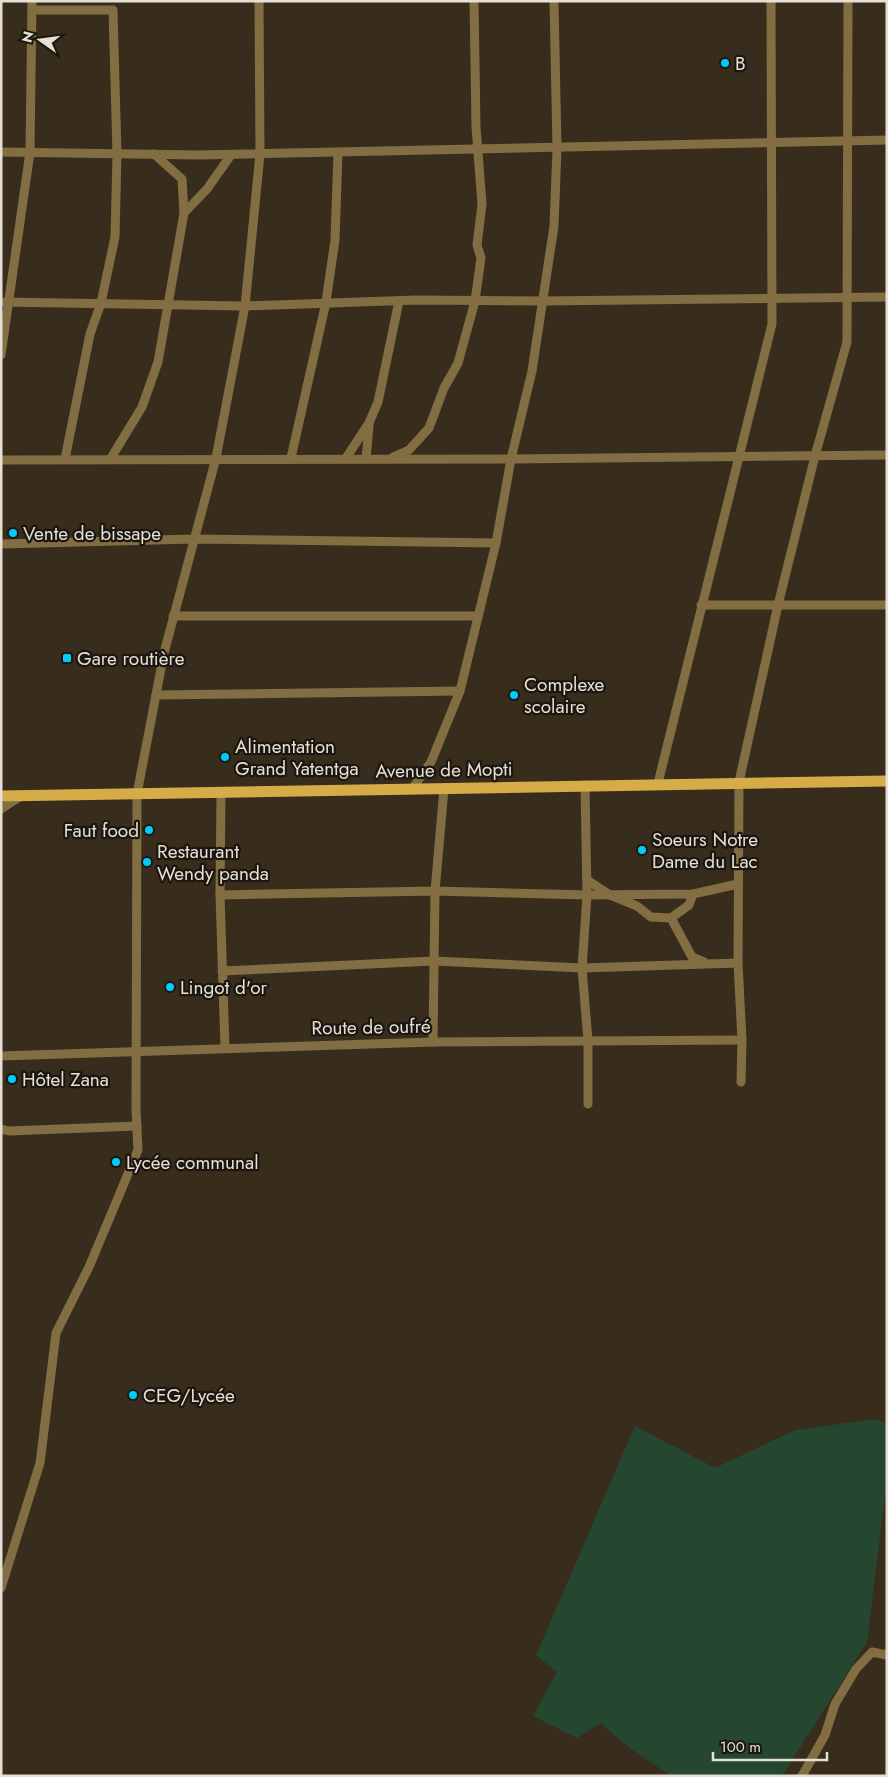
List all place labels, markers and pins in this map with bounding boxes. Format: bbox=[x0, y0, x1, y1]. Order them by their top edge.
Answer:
place label: B bbox=[735, 50, 746, 77]
marker: B bbox=[719, 57, 731, 69]
place label: Vente de bissape bbox=[23, 520, 161, 547]
marker: Vente de bissape bbox=[7, 527, 19, 539]
place label: Gare routière bbox=[77, 645, 185, 672]
marker: Gare routière bbox=[61, 652, 73, 664]
place label: Complexe scolaire bbox=[524, 671, 605, 720]
marker: Complexe scolaire bbox=[508, 689, 520, 701]
place label: Alimentation Grand Yatentga bbox=[235, 733, 359, 782]
marker: Alimentation Grand Yatentga bbox=[219, 751, 231, 763]
place label: Faut food bbox=[64, 817, 139, 844]
marker: Faut food bbox=[143, 824, 155, 836]
place label: Soeurs Notre Dame du Lac bbox=[652, 826, 758, 875]
place label: Restaurant Wendy panda bbox=[157, 838, 269, 887]
marker: Soeurs Notre Dame du Lac bbox=[636, 844, 648, 856]
marker: Restaurant Wendy panda bbox=[141, 856, 153, 868]
place label: Lingot d'or bbox=[180, 974, 268, 1001]
marker: Lingot d'or bbox=[164, 981, 176, 993]
place label: Hôtel Zana bbox=[22, 1066, 109, 1093]
marker: Hôtel Zana bbox=[6, 1073, 18, 1085]
place label: Lycée communal bbox=[126, 1149, 259, 1176]
marker: Lycée communal bbox=[110, 1156, 122, 1168]
place label: CEG/Lycée bbox=[143, 1382, 235, 1409]
marker: CEG/Lycée bbox=[127, 1389, 139, 1401]

